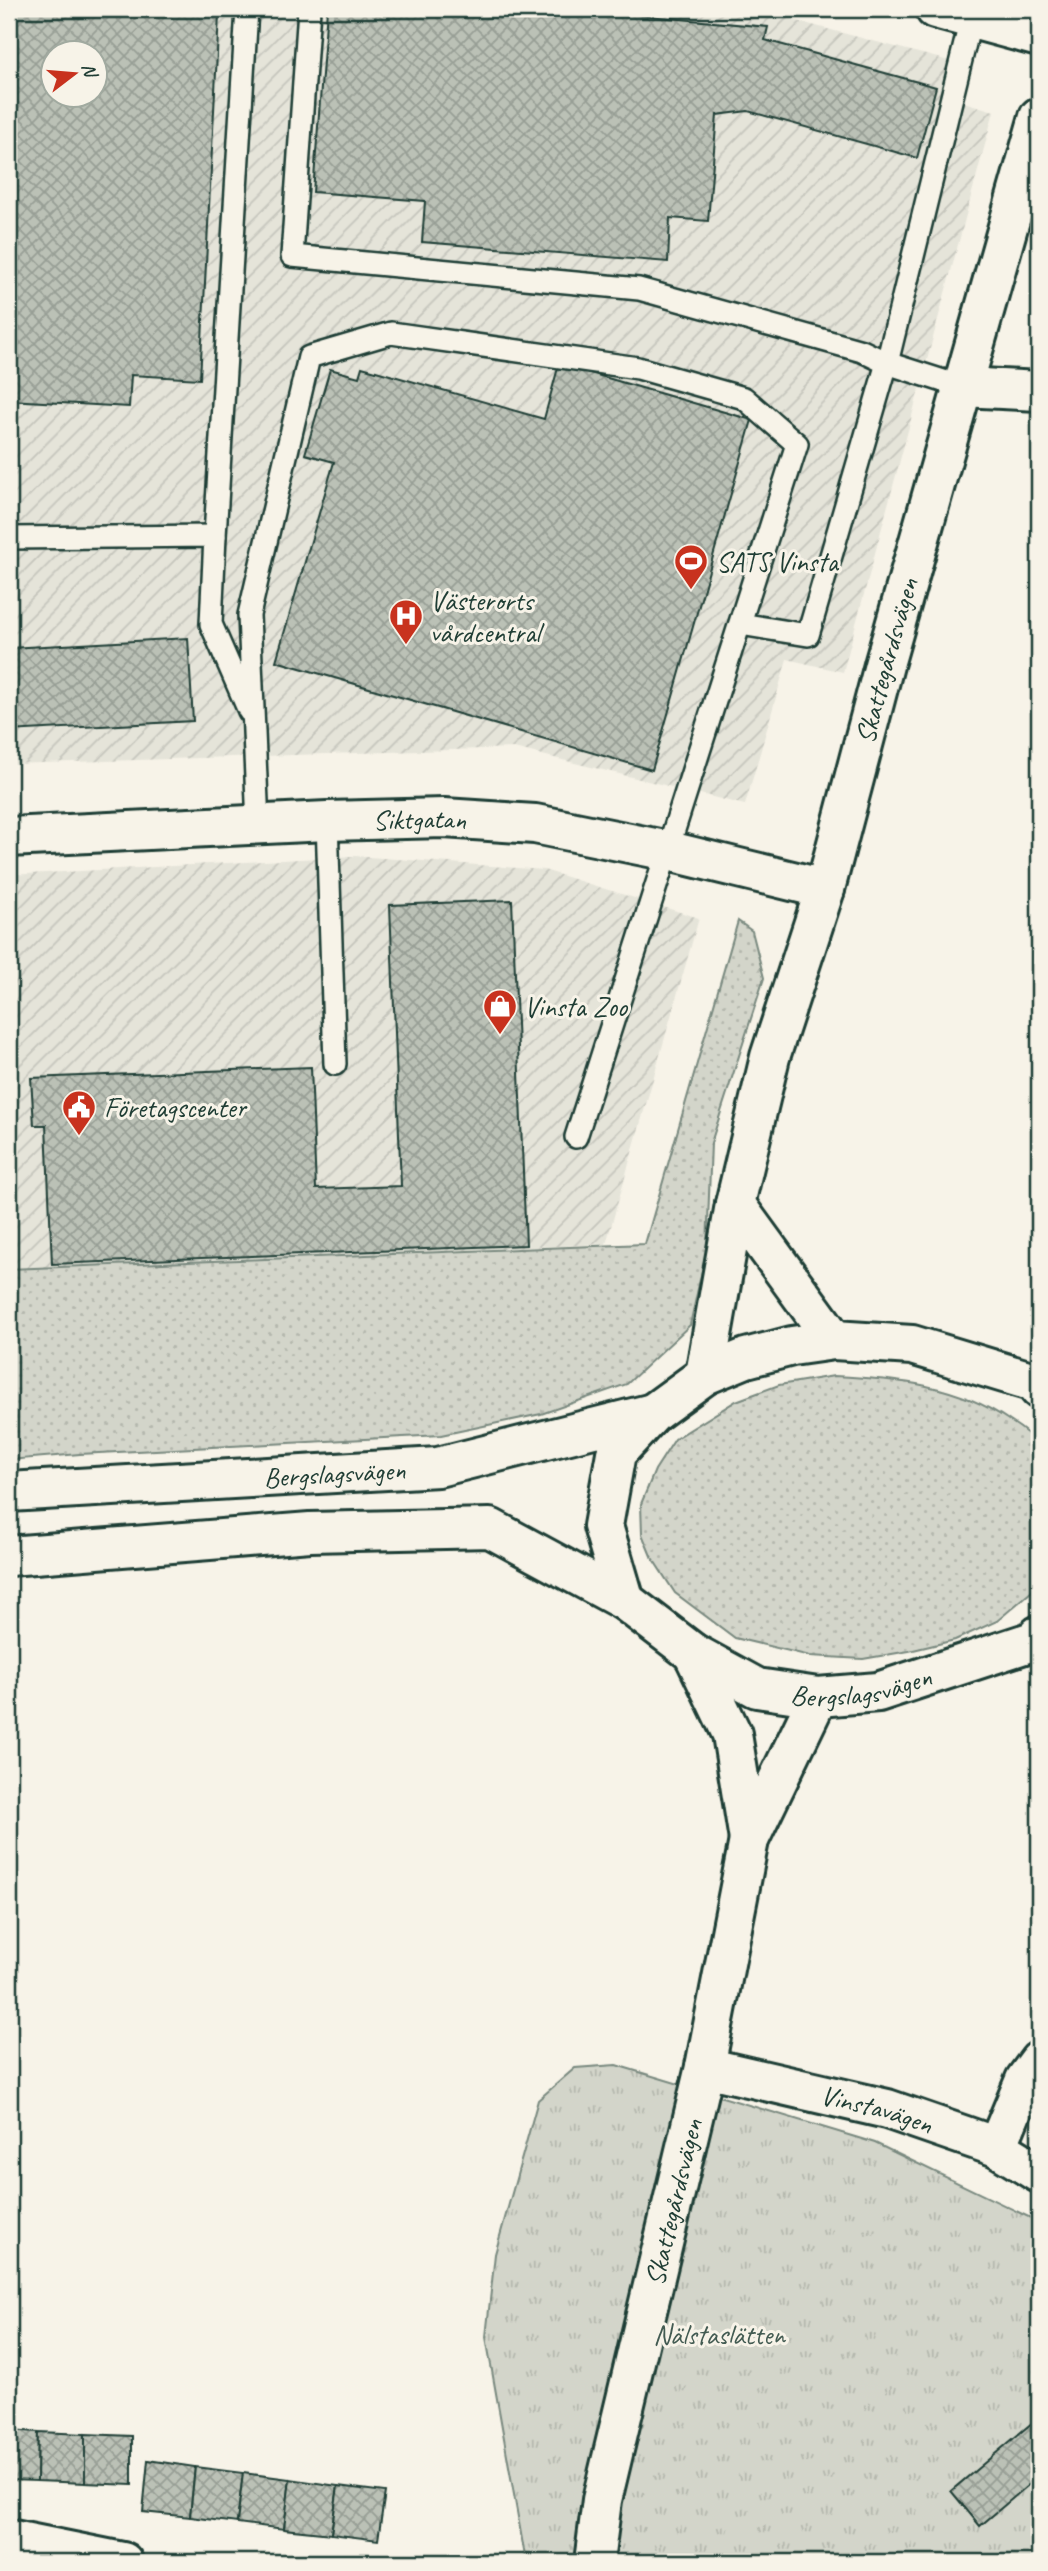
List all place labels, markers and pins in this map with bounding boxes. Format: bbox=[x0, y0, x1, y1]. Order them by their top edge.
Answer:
sports icon: SATS Vinsta bbox=[672, 542, 710, 591]
place label: SATS Vinsta bbox=[716, 544, 839, 579]
place label: Västerorts vårdcentral bbox=[430, 583, 545, 650]
hospital icon: Västerorts vårdcentral bbox=[387, 597, 425, 646]
shop icon: Vinsta Zoo bbox=[481, 987, 519, 1036]
place label: Vinsta Zoo bbox=[524, 989, 629, 1024]
public building icon: Företagscenter bbox=[60, 1088, 98, 1137]
place label: Företagscenter bbox=[104, 1090, 248, 1125]

